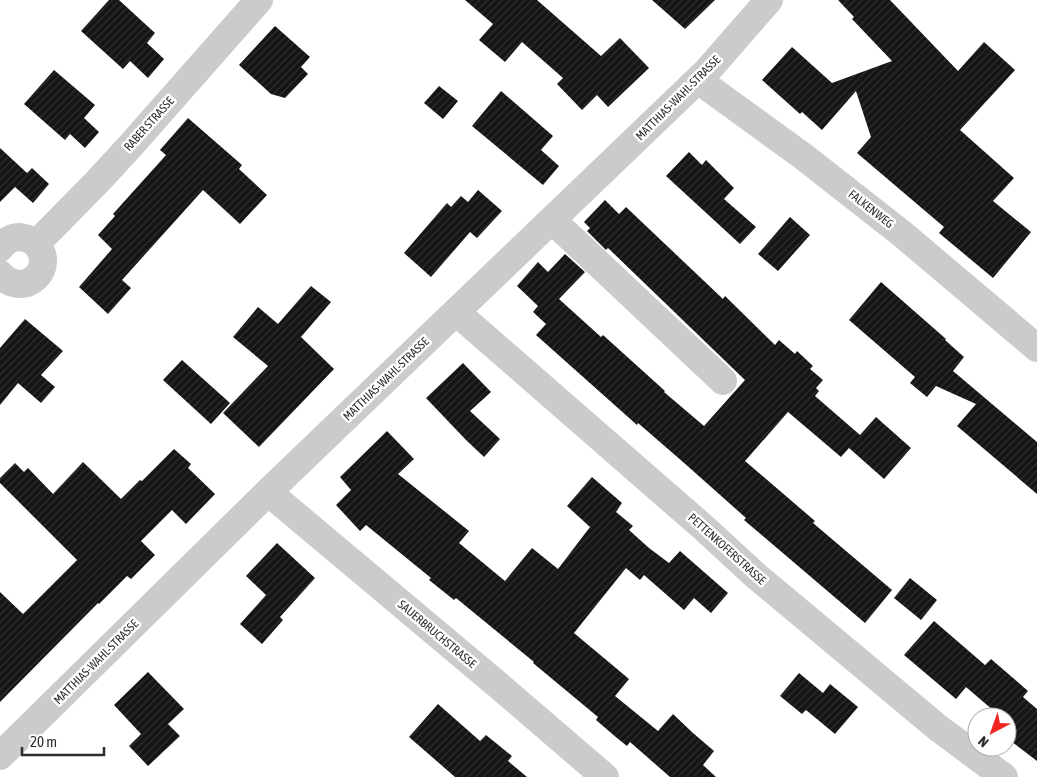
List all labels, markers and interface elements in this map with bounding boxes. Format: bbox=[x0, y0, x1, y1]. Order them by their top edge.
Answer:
street label: MATTHIAS-WAHL-STRASSE bbox=[633, 53, 723, 143]
street label: RABER STRASSE bbox=[121, 94, 177, 154]
street label: FALKENWEG bbox=[846, 187, 896, 231]
street label: MATTHIAS-WAHL-STRASSE bbox=[340, 334, 432, 424]
street label: PETTENKOFERSTRASSE bbox=[685, 510, 769, 588]
street label: SAUERBRUCHSTRASSE bbox=[395, 597, 479, 671]
street label: MATTHIAS-WAHL-STRASSE bbox=[51, 617, 141, 707]
north arrow bbox=[967, 707, 1017, 757]
scale bar bbox=[22, 724, 105, 756]
text: 20 m bbox=[30, 733, 57, 750]
text: N bbox=[975, 733, 992, 751]

